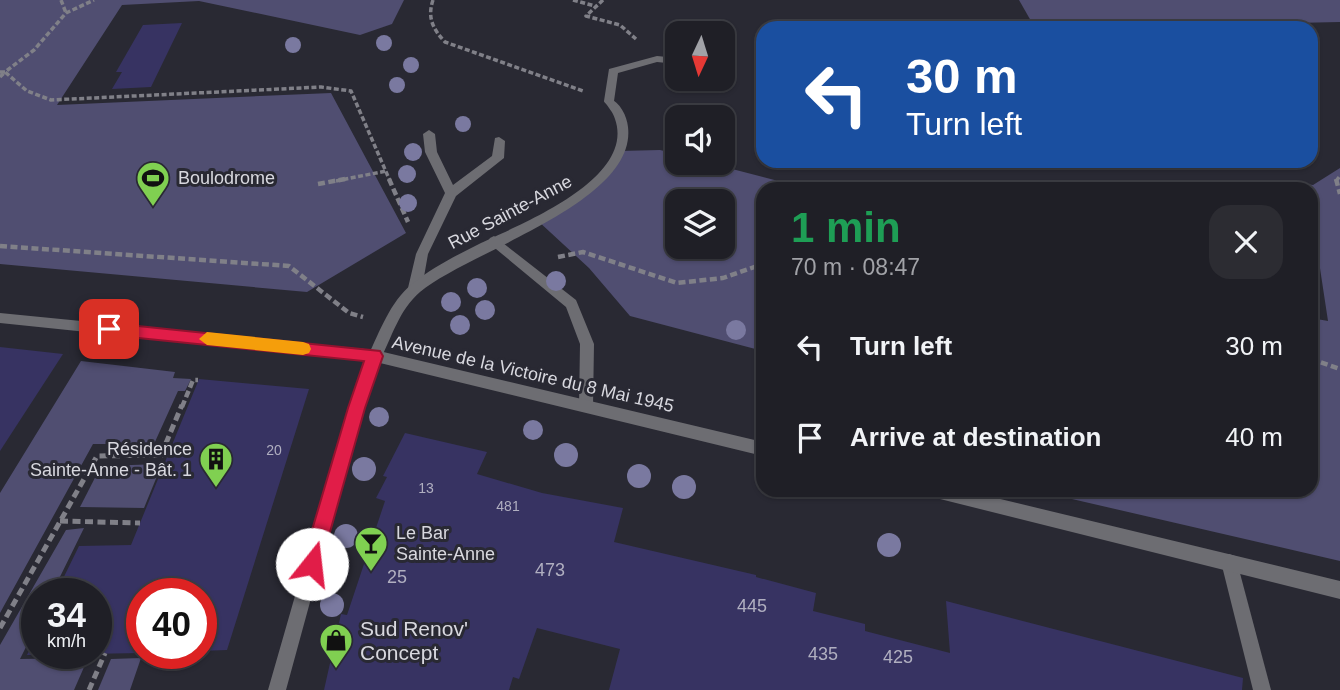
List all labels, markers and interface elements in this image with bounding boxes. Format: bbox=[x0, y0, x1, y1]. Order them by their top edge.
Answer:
north arrow bbox=[665, 21, 735, 91]
map controls bbox=[665, 21, 735, 259]
icon: left bbox=[791, 49, 882, 140]
text: 30 m bbox=[906, 49, 1018, 103]
button: sound bbox=[665, 105, 735, 175]
text: Turn left bbox=[906, 106, 1022, 142]
sports icon: Boulodrome bbox=[134, 159, 172, 208]
place label: Boulodrome bbox=[178, 168, 275, 188]
street label: Rue Sainte-Anne bbox=[445, 171, 575, 253]
button: layers bbox=[665, 189, 735, 259]
text: 1 min bbox=[791, 204, 901, 251]
button: close bbox=[1209, 205, 1283, 279]
text: 70 m · 08:47 bbox=[791, 254, 920, 280]
pin bbox=[79, 299, 139, 359]
icon: arrive bbox=[90, 310, 128, 348]
icon: left bbox=[791, 328, 829, 366]
text: Turn left bbox=[850, 331, 952, 361]
text: 30 m bbox=[1225, 331, 1283, 361]
street label: Avenue de la Victoire du 8 Mai 1945 bbox=[390, 332, 676, 416]
icon: arrive bbox=[791, 419, 829, 457]
text: Arrive at destination bbox=[850, 422, 1101, 452]
text: 40 m bbox=[1225, 422, 1283, 452]
place label: Résidence Sainte-Anne - Bât. 1 bbox=[30, 439, 192, 480]
building icon: Résidence Sainte-Anne - Bât. 1 bbox=[197, 440, 235, 489]
house number: 20 bbox=[266, 442, 282, 458]
house number: 13 bbox=[418, 480, 434, 496]
house number: 481 bbox=[496, 498, 520, 514]
place label: Le Bar Sainte-Anne bbox=[396, 523, 495, 564]
bar icon: Le Bar Sainte-Anne bbox=[352, 524, 390, 573]
position arrow bbox=[275, 527, 349, 601]
house number: 473 bbox=[535, 560, 565, 580]
house number: 25 bbox=[387, 567, 407, 587]
speed limit sign: 40 bbox=[126, 578, 217, 669]
text: 34 bbox=[47, 595, 86, 634]
house number: 445 bbox=[737, 596, 767, 616]
place label: Sud Renov' Concept bbox=[360, 617, 468, 664]
shop icon: Sud Renov' Concept bbox=[317, 621, 355, 670]
text: km/h bbox=[47, 631, 86, 651]
house number: 435 bbox=[808, 644, 838, 664]
house number: 425 bbox=[883, 647, 913, 667]

